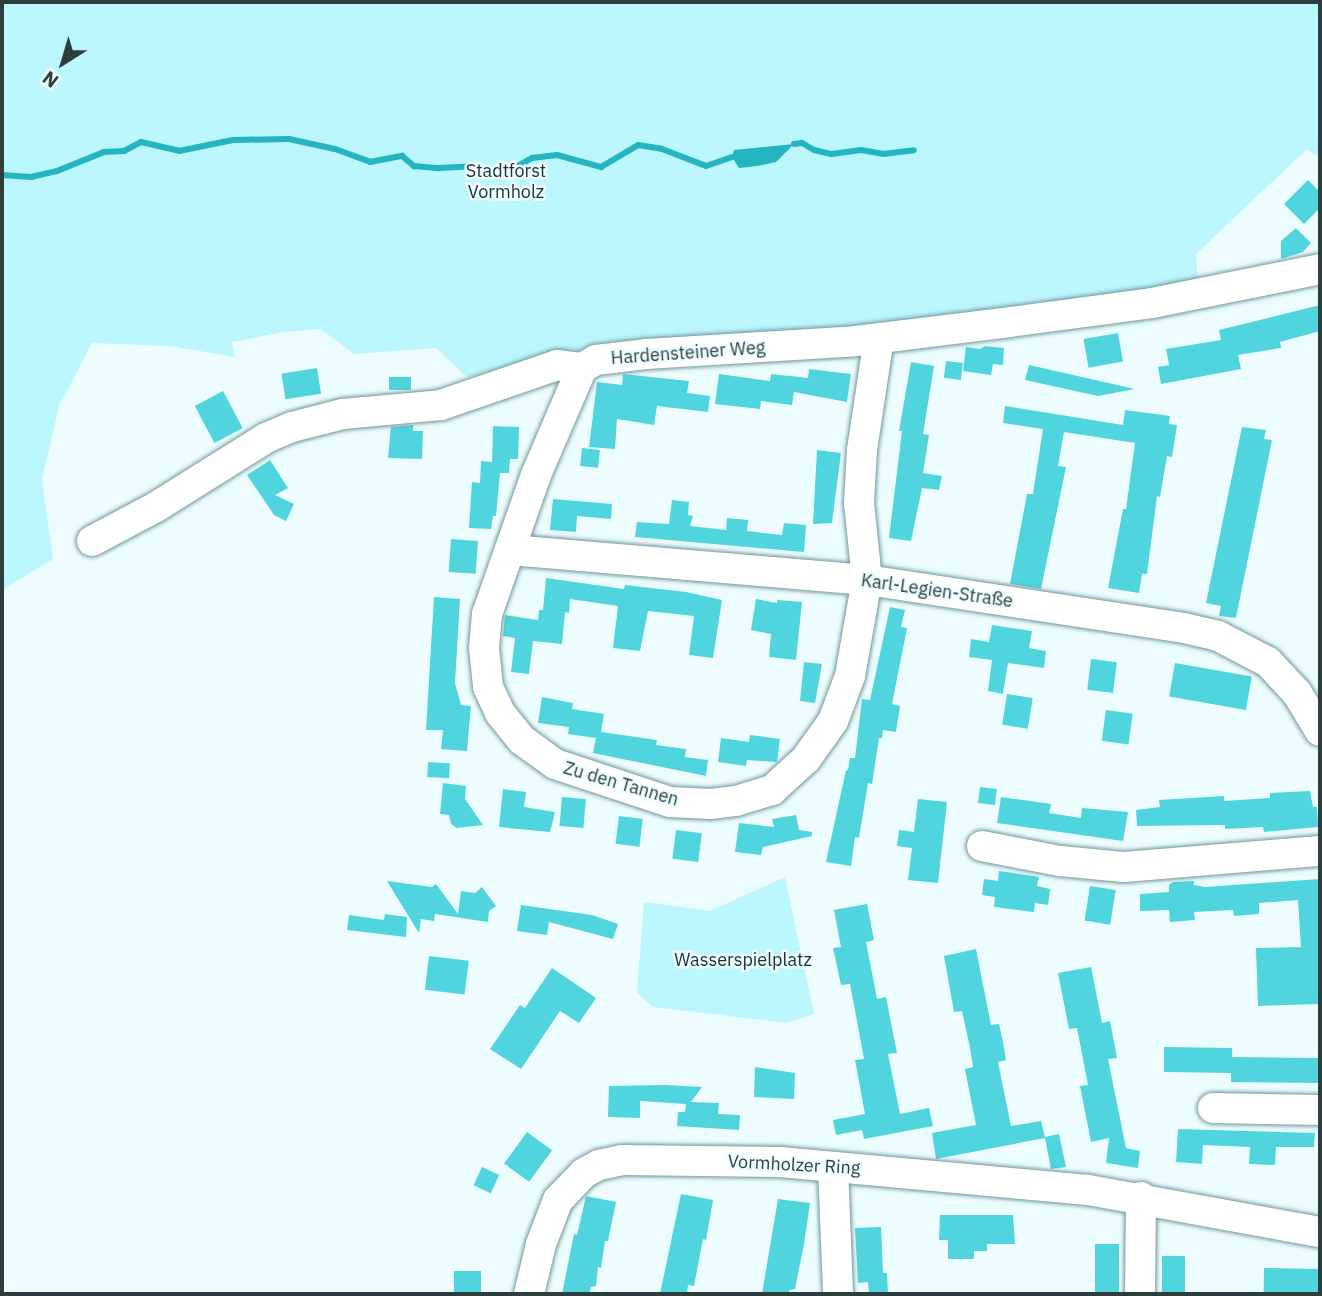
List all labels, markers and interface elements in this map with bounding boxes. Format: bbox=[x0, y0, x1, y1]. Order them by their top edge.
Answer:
north arrow bbox=[28, 28, 98, 98]
text: N bbox=[38, 66, 63, 94]
park label: Stadtforst Vormholz bbox=[466, 161, 546, 204]
street label: Hardensteiner Weg bbox=[610, 337, 766, 369]
street label: Karl-Legien-Straße bbox=[860, 570, 1014, 612]
street label: Zu den Tannen bbox=[561, 757, 681, 811]
park label: Wasserspielplatz bbox=[674, 949, 812, 971]
street label: Vormholzer Ring bbox=[727, 1151, 861, 1179]

